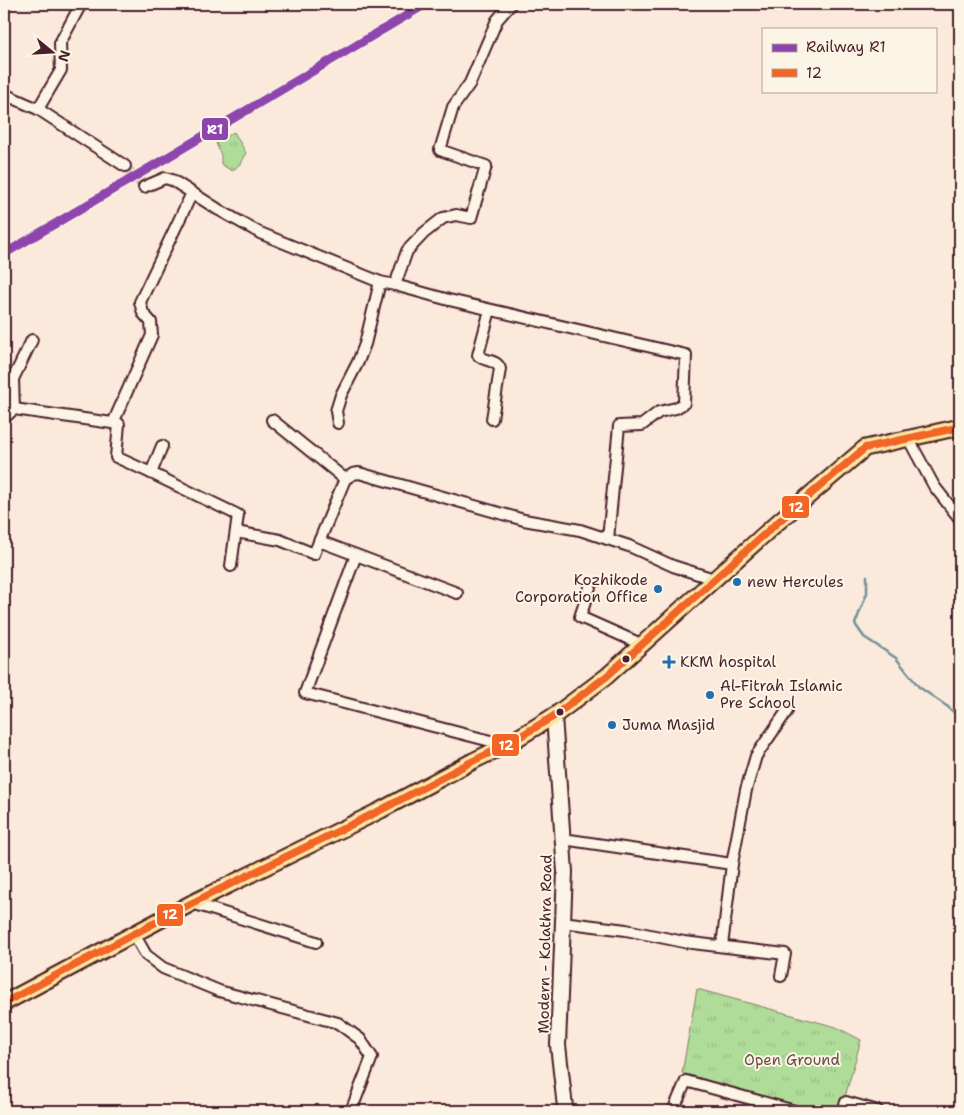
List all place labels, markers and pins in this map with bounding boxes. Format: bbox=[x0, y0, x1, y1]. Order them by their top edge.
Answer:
place label: Kozhikode Corporation Office bbox=[515, 570, 648, 607]
place label: new Hercules bbox=[747, 572, 844, 592]
marker: new Hercules bbox=[731, 576, 743, 588]
marker: Kozhikode Corporation Office bbox=[652, 583, 664, 595]
place label: KKM hospital bbox=[680, 652, 777, 672]
unlabelled marker bbox=[621, 654, 631, 664]
marker: KKM hospital bbox=[662, 655, 676, 669]
place label: Al-Fitrah Islamic Pre School bbox=[720, 676, 843, 713]
marker: Al-Fitrah Islamic Pre School bbox=[704, 689, 716, 701]
unlabelled marker bbox=[555, 707, 565, 717]
place label: Juma Masjid bbox=[622, 715, 716, 735]
marker: Juma Masjid bbox=[606, 719, 618, 731]

